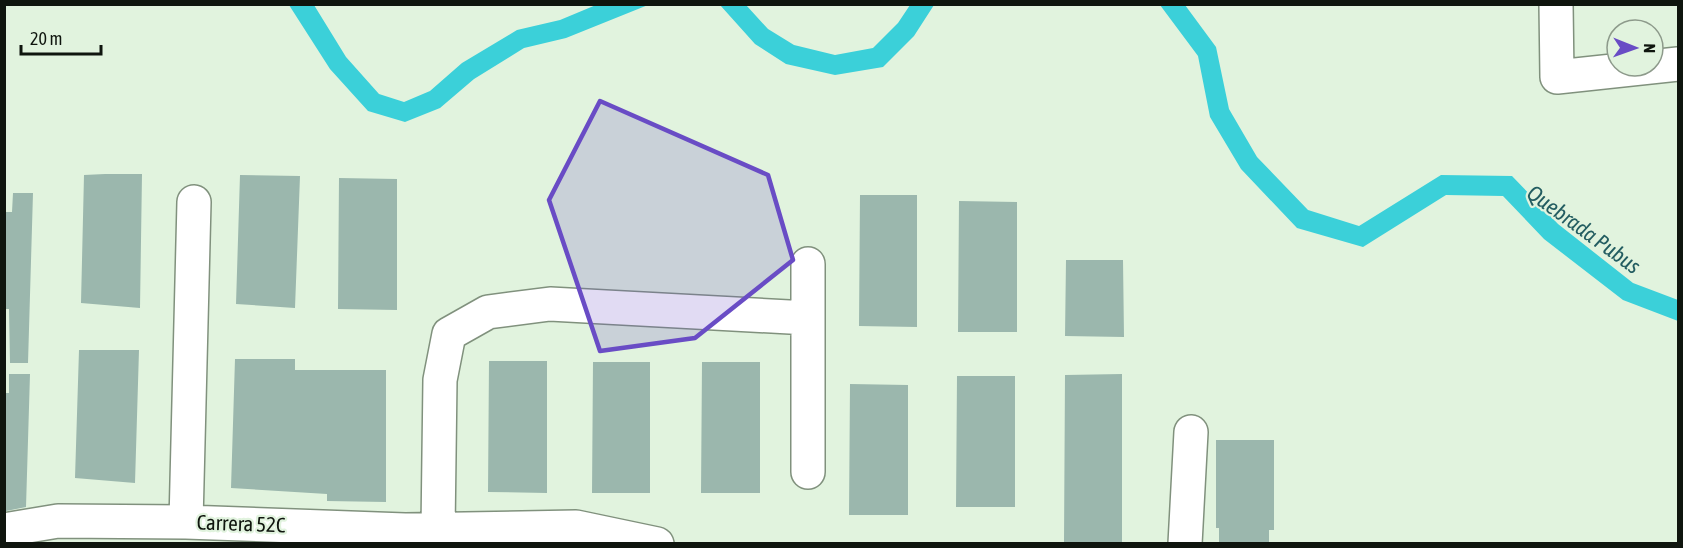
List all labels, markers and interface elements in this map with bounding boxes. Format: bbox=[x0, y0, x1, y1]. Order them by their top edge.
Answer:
scale bar bbox=[21, 18, 100, 56]
north arrow bbox=[1605, 18, 1665, 78]
text: 20 m bbox=[30, 28, 62, 49]
text: N bbox=[1641, 43, 1659, 53]
water label: Quebrada Pubus bbox=[1522, 179, 1646, 279]
street label: Carrera 52C bbox=[196, 509, 286, 537]

